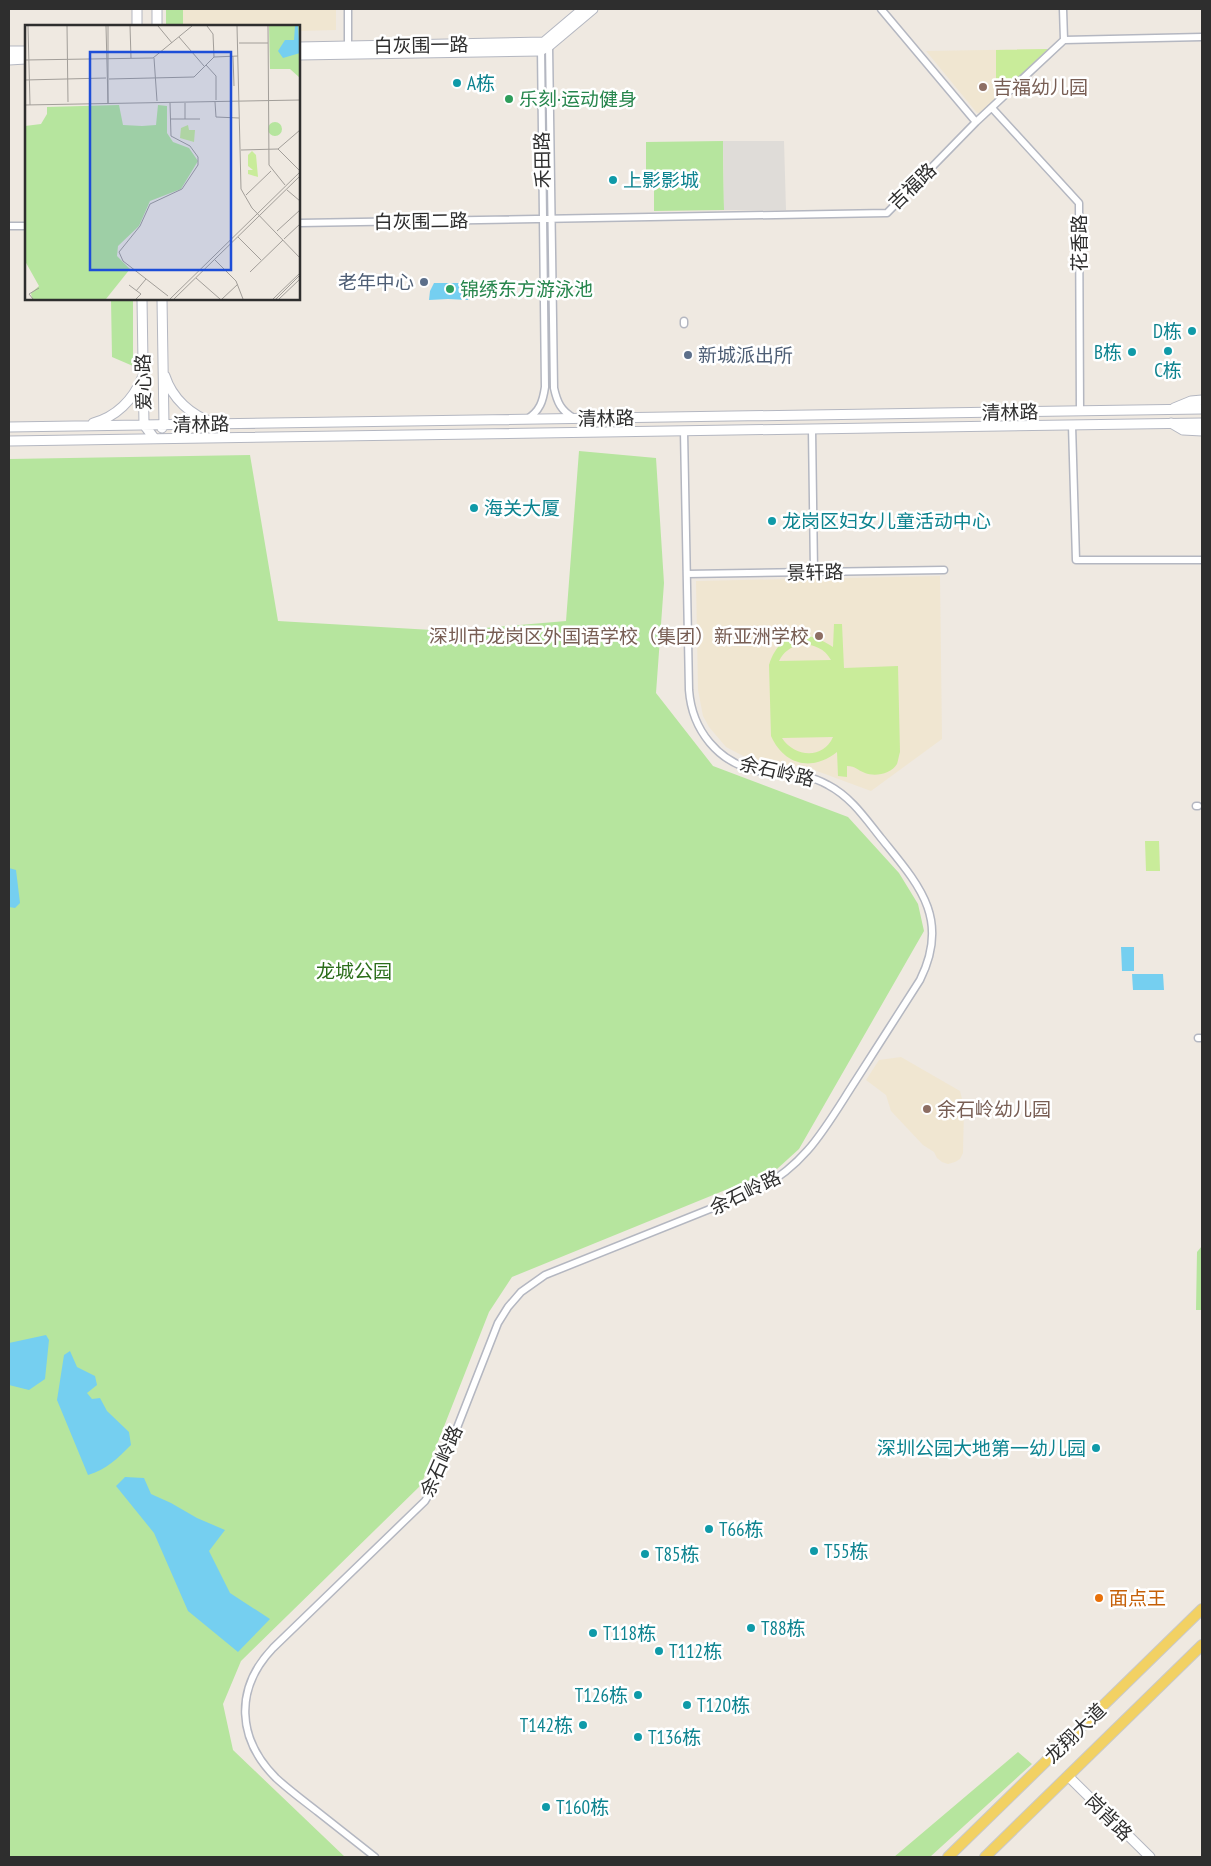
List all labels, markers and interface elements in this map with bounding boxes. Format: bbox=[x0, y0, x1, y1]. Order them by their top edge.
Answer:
inset map bbox=[25, 25, 300, 300]
street label: 白灰围一路 bbox=[373, 32, 469, 58]
place label: A栋 bbox=[467, 71, 495, 95]
place label: 吉福幼儿园 bbox=[993, 75, 1088, 99]
marker: A栋 bbox=[451, 77, 463, 89]
marker: 吉福幼儿园 bbox=[977, 81, 989, 93]
place label: 乐刻·运动健身 bbox=[519, 87, 637, 111]
marker: 乐刻·运动健身 bbox=[503, 93, 515, 105]
street label: 禾田路 bbox=[530, 131, 554, 189]
street label: 吉福路 bbox=[883, 158, 941, 214]
place label: 上影影城 bbox=[623, 168, 699, 192]
marker: 上影影城 bbox=[607, 174, 619, 186]
street label: 白灰围二路 bbox=[373, 208, 469, 234]
street label: 花香路 bbox=[1067, 214, 1091, 272]
place label: 老年中心 bbox=[338, 270, 414, 294]
marker: 老年中心 bbox=[418, 276, 430, 288]
place label: 锦绣东方游泳池 bbox=[460, 277, 593, 301]
marker: 锦绣东方游泳池 bbox=[444, 283, 456, 295]
place label: D栋 bbox=[1153, 319, 1182, 343]
marker: D栋 bbox=[1186, 325, 1198, 337]
place label: B栋 bbox=[1094, 340, 1122, 364]
place label: 新城派出所 bbox=[698, 343, 793, 367]
marker: C栋 bbox=[1162, 345, 1174, 357]
marker: B栋 bbox=[1126, 346, 1138, 358]
marker: 新城派出所 bbox=[682, 349, 694, 361]
street label: 爱心路 bbox=[131, 353, 155, 411]
place label: C栋 bbox=[1154, 358, 1182, 382]
street label: 清林路 bbox=[981, 400, 1039, 424]
street label: 清林路 bbox=[577, 406, 635, 430]
street label: 清林路 bbox=[172, 412, 230, 436]
place label: 海关大厦 bbox=[484, 496, 560, 520]
marker: 海关大厦 bbox=[468, 502, 480, 514]
place label: 龙岗区妇女儿童活动中心 bbox=[782, 509, 991, 533]
marker: 龙岗区妇女儿童活动中心 bbox=[766, 515, 778, 527]
street label: 景轩路 bbox=[786, 560, 844, 584]
place label: 深圳市龙岗区外国语学校（集团）新亚洲学校 bbox=[429, 624, 809, 648]
marker: 深圳市龙岗区外国语学校（集团）新亚洲学校 bbox=[813, 630, 825, 642]
street label: 余石岭路 bbox=[737, 751, 817, 791]
park label: 龙城公园 bbox=[316, 959, 392, 983]
place label: 余石岭幼儿园 bbox=[937, 1097, 1051, 1121]
marker: 余石岭幼儿园 bbox=[921, 1103, 933, 1115]
street label: 余石岭路 bbox=[706, 1165, 784, 1219]
street label: 余石岭路 bbox=[415, 1421, 467, 1501]
place label: 深圳公园大地第一幼儿园 bbox=[877, 1436, 1086, 1460]
marker: 深圳公园大地第一幼儿园 bbox=[1090, 1442, 1102, 1454]
place label: T66栋 bbox=[719, 1517, 764, 1541]
marker: T66栋 bbox=[703, 1523, 715, 1535]
place label: T55栋 bbox=[824, 1539, 869, 1563]
place label: T85栋 bbox=[655, 1542, 700, 1566]
marker: T55栋 bbox=[808, 1545, 820, 1557]
marker: T85栋 bbox=[639, 1548, 651, 1560]
place label: 面点王 bbox=[1109, 1586, 1166, 1610]
marker: 面点王 bbox=[1093, 1592, 1105, 1604]
place label: T88栋 bbox=[761, 1616, 806, 1640]
place label: T118栋 bbox=[603, 1621, 656, 1645]
marker: T88栋 bbox=[745, 1622, 757, 1634]
marker: T118栋 bbox=[587, 1627, 599, 1639]
place label: T112栋 bbox=[669, 1639, 722, 1663]
marker: T112栋 bbox=[653, 1645, 665, 1657]
place label: T126栋 bbox=[575, 1683, 628, 1707]
marker: T126栋 bbox=[632, 1689, 644, 1701]
place label: T120栋 bbox=[697, 1693, 750, 1717]
street label: 龙翔大道 bbox=[1039, 1698, 1111, 1768]
marker: T120栋 bbox=[681, 1699, 693, 1711]
place label: T142栋 bbox=[520, 1713, 573, 1737]
marker: T142栋 bbox=[577, 1719, 589, 1731]
place label: T136栋 bbox=[648, 1725, 701, 1749]
marker: T136栋 bbox=[632, 1731, 644, 1743]
street label: 岗背路 bbox=[1080, 1788, 1138, 1846]
place label: T160栋 bbox=[556, 1795, 609, 1819]
marker: T160栋 bbox=[540, 1801, 552, 1813]

